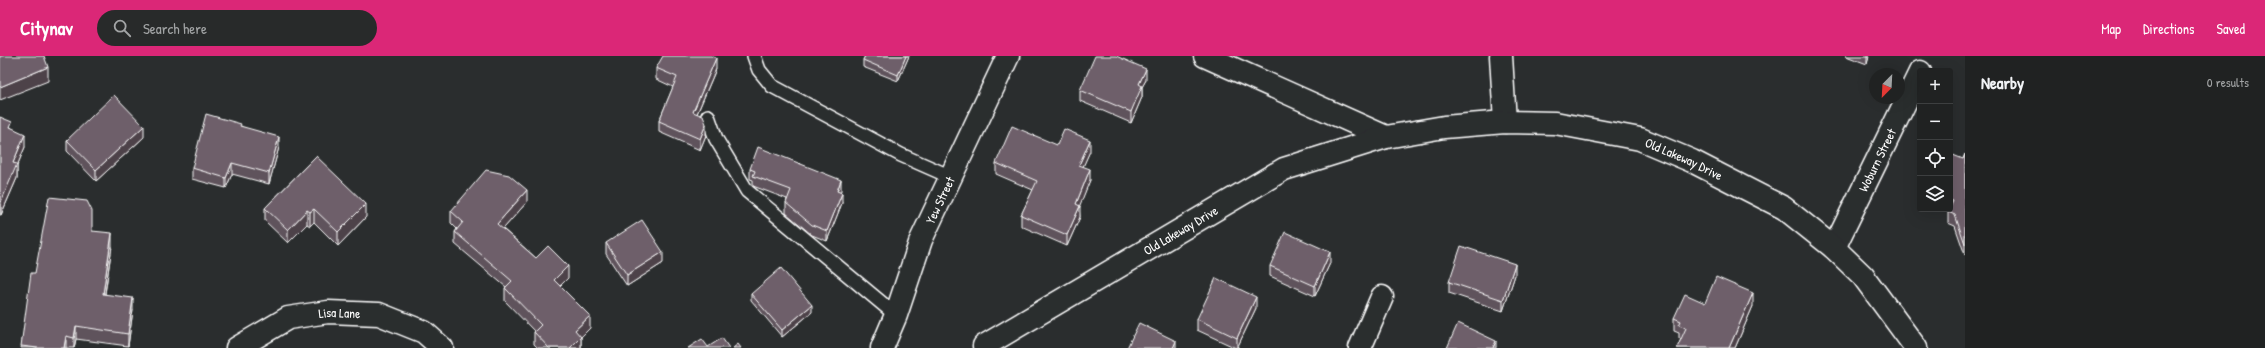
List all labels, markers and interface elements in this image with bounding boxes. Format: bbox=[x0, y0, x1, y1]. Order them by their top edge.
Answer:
search box bbox=[97, 10, 377, 46]
text: Citynav bbox=[20, 15, 73, 41]
icon: search bbox=[111, 17, 133, 39]
text: Search here bbox=[143, 18, 207, 39]
text: Map bbox=[2101, 19, 2121, 38]
text: Directions bbox=[2143, 19, 2194, 38]
text: Saved bbox=[2216, 19, 2245, 38]
north arrow bbox=[1869, 68, 1905, 104]
map controls bbox=[1917, 68, 1953, 212]
button: + bbox=[1917, 68, 1953, 104]
text: Nearby bbox=[1981, 71, 2024, 94]
text: 0 results bbox=[2207, 73, 2249, 91]
button: − bbox=[1917, 104, 1953, 140]
street label: Woburn Street bbox=[1854, 125, 1900, 194]
street label: Old Lakeway Drive bbox=[1642, 133, 1726, 184]
button: locate bbox=[1917, 140, 1953, 176]
street label: Yew Street bbox=[921, 173, 959, 227]
button: layers bbox=[1917, 176, 1953, 212]
street label: Old Lakeway Drive bbox=[1140, 201, 1221, 259]
street label: Lisa Lane bbox=[317, 303, 361, 322]

